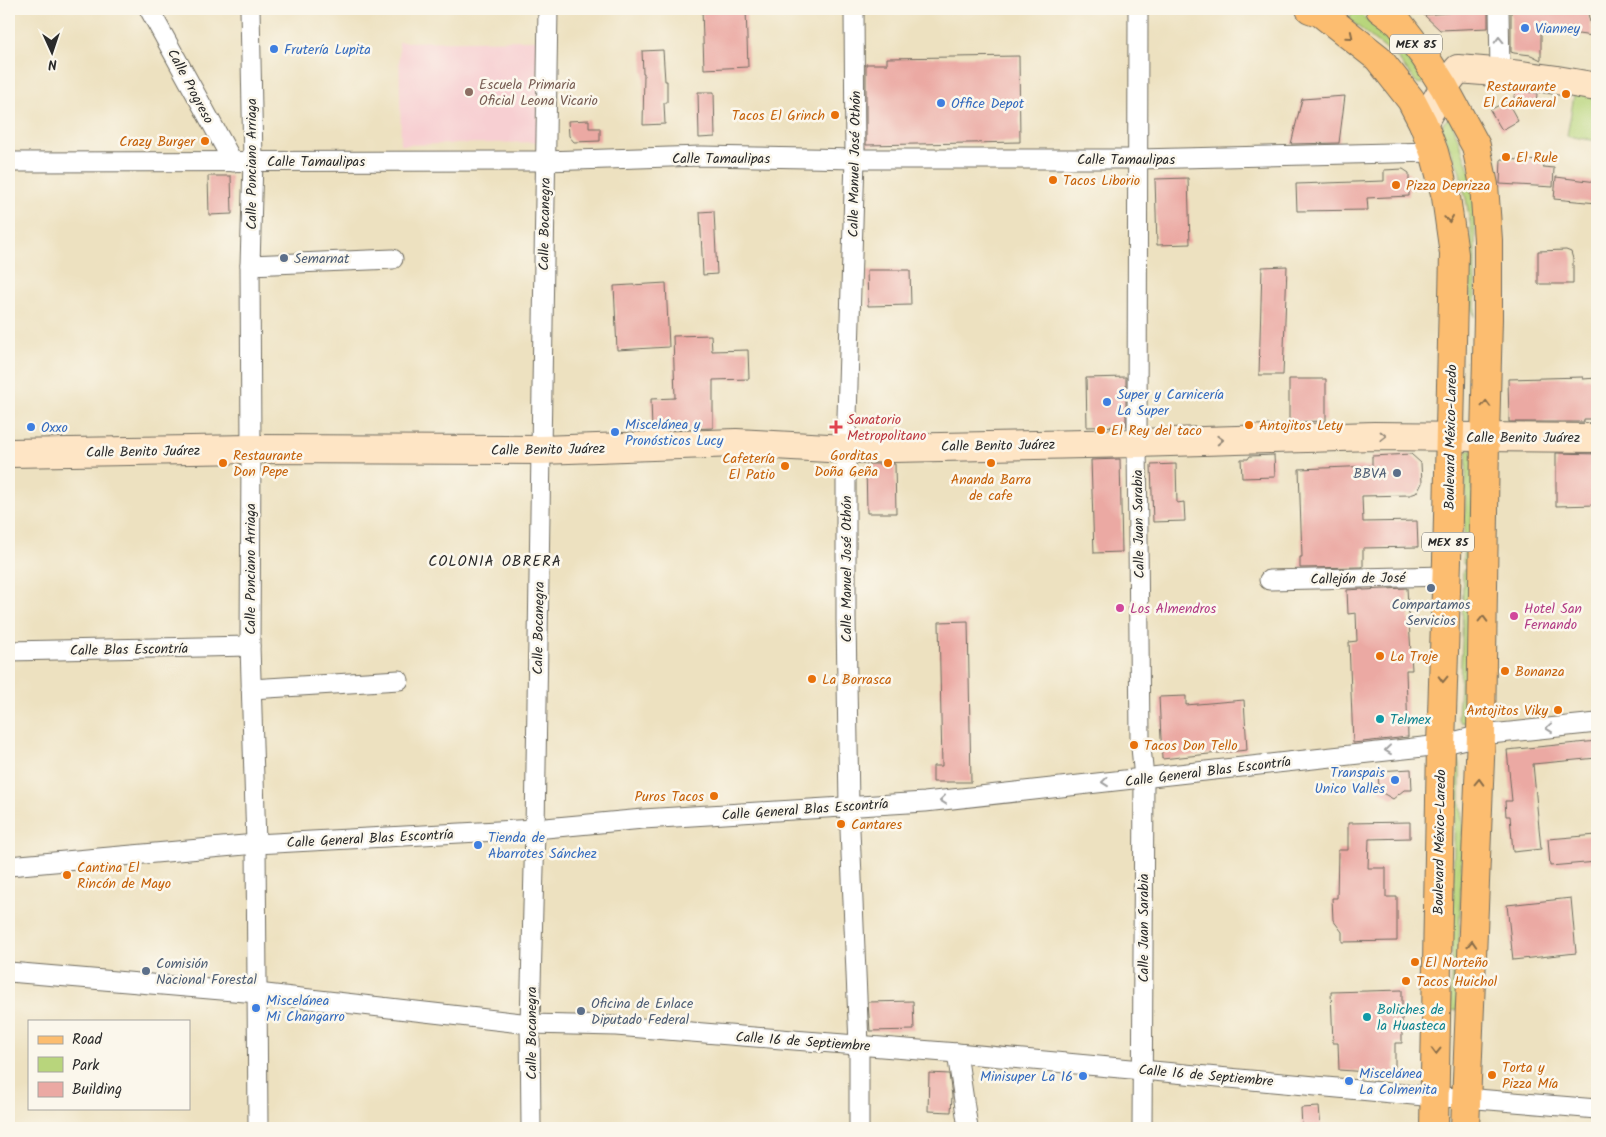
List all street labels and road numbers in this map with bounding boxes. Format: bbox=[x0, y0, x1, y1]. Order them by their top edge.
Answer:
road number: MEX 85 bbox=[1390, 34, 1442, 54]
street label: Calle Progreso bbox=[161, 45, 219, 128]
street label: Calle Manuel José Othón bbox=[843, 90, 867, 238]
street label: Calle Ponciano Arriaga bbox=[241, 98, 263, 230]
street label: Calle Tamaulipas bbox=[672, 148, 770, 170]
street label: Calle Tamaulipas bbox=[1077, 149, 1175, 171]
street label: Calle Tamaulipas bbox=[267, 151, 365, 173]
street label: Calle Bocanegra bbox=[533, 177, 557, 271]
street label: Boulevard México-Laredo bbox=[1439, 364, 1463, 510]
street label: Calle Benito Juárez bbox=[1466, 427, 1580, 449]
street label: Calle Benito Juárez bbox=[941, 434, 1055, 458]
street label: Calle Benito Juárez bbox=[491, 438, 605, 462]
street label: Calle Benito Juárez bbox=[86, 440, 200, 464]
street label: Calle Juan Sarabia bbox=[1127, 469, 1151, 579]
street label: Calle Manuel José Othón bbox=[836, 496, 858, 642]
street label: Calle Ponciano Arriaga bbox=[240, 503, 262, 635]
road number: MEX 85 bbox=[1422, 532, 1474, 552]
street label: Callejón de José bbox=[1310, 567, 1407, 591]
street label: Calle Bocanegra bbox=[527, 581, 551, 675]
street label: Calle Blas Escontría bbox=[70, 638, 188, 662]
street label: Calle General Blas Escontría bbox=[1124, 751, 1292, 793]
street label: Boulevard México-Laredo bbox=[1428, 769, 1452, 915]
street label: Calle General Blas Escontría bbox=[721, 793, 889, 827]
street label: Calle General Blas Escontría bbox=[286, 824, 454, 854]
street label: Calle Juan Sarabia bbox=[1133, 873, 1155, 983]
street label: Calle Bocanegra bbox=[521, 986, 543, 1080]
street label: Calle 16 de Septiembre bbox=[735, 1026, 872, 1058]
street label: Calle 16 de Septiembre bbox=[1138, 1059, 1275, 1093]

